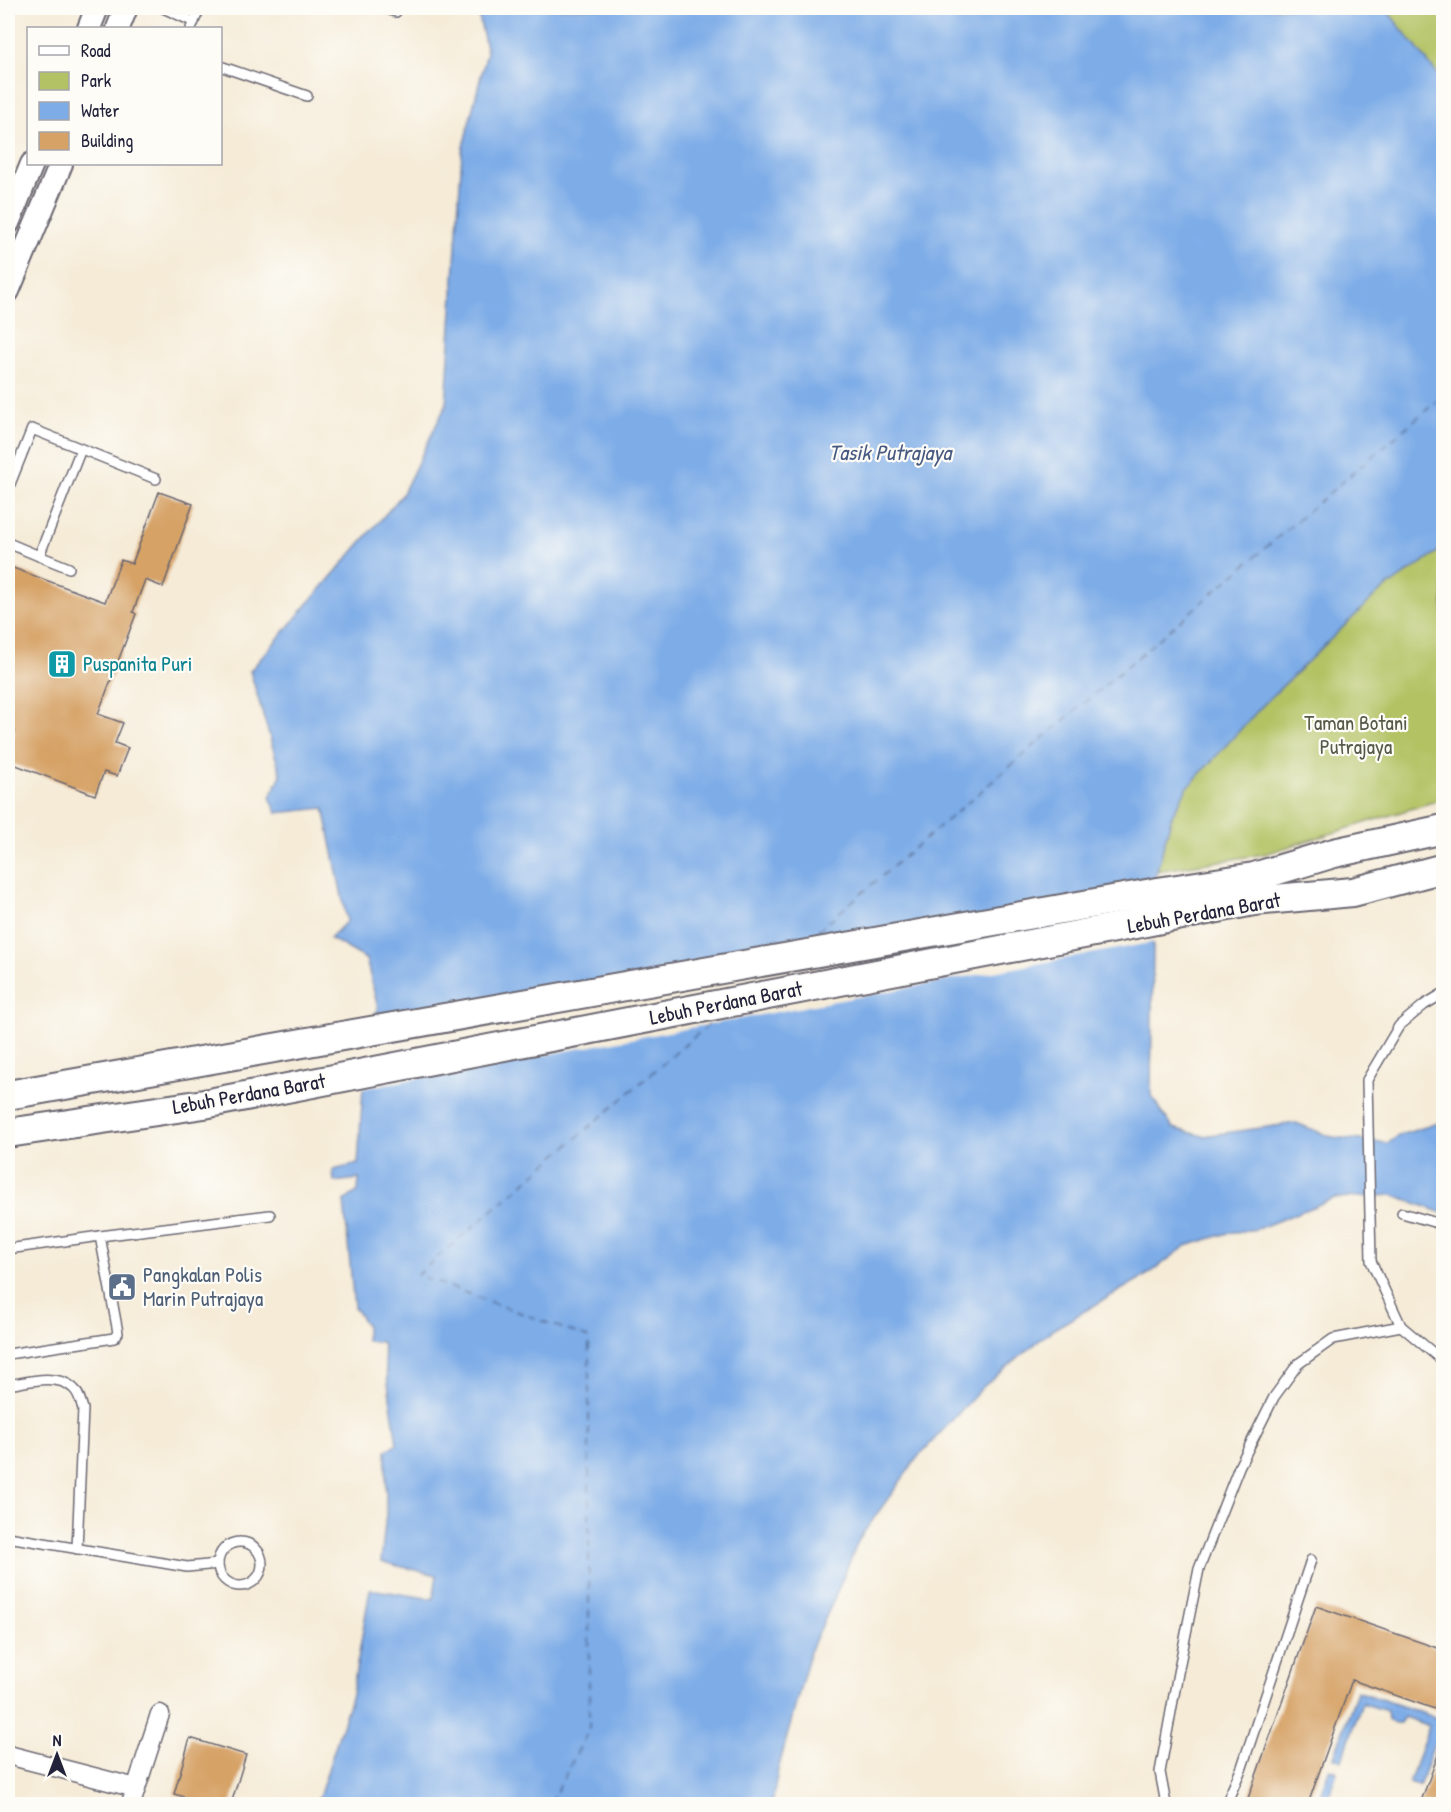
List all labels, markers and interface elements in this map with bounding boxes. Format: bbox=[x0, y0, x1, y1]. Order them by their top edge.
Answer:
legend bbox=[27, 27, 222, 165]
text: Road bbox=[81, 38, 111, 63]
text: Park bbox=[81, 68, 112, 93]
text: Water bbox=[81, 98, 119, 123]
text: Building bbox=[81, 128, 133, 153]
water label: Tasik Putrajaya bbox=[829, 437, 954, 467]
building icon: Puspanita Puri bbox=[46, 648, 78, 680]
place label: Puspanita Puri bbox=[83, 649, 193, 678]
park label: Taman Botani Putrajaya bbox=[1304, 708, 1408, 761]
street label: Lebuh Perdana Barat bbox=[1125, 885, 1283, 940]
street label: Lebuh Perdana Barat bbox=[647, 973, 805, 1032]
street label: Lebuh Perdana Barat bbox=[170, 1066, 328, 1121]
place label: Pangkalan Polis Marin Putrajaya bbox=[143, 1260, 263, 1313]
public building icon: Pangkalan Polis Marin Putrajaya bbox=[106, 1271, 138, 1303]
north arrow bbox=[27, 1725, 87, 1785]
text: N bbox=[53, 1729, 62, 1751]

